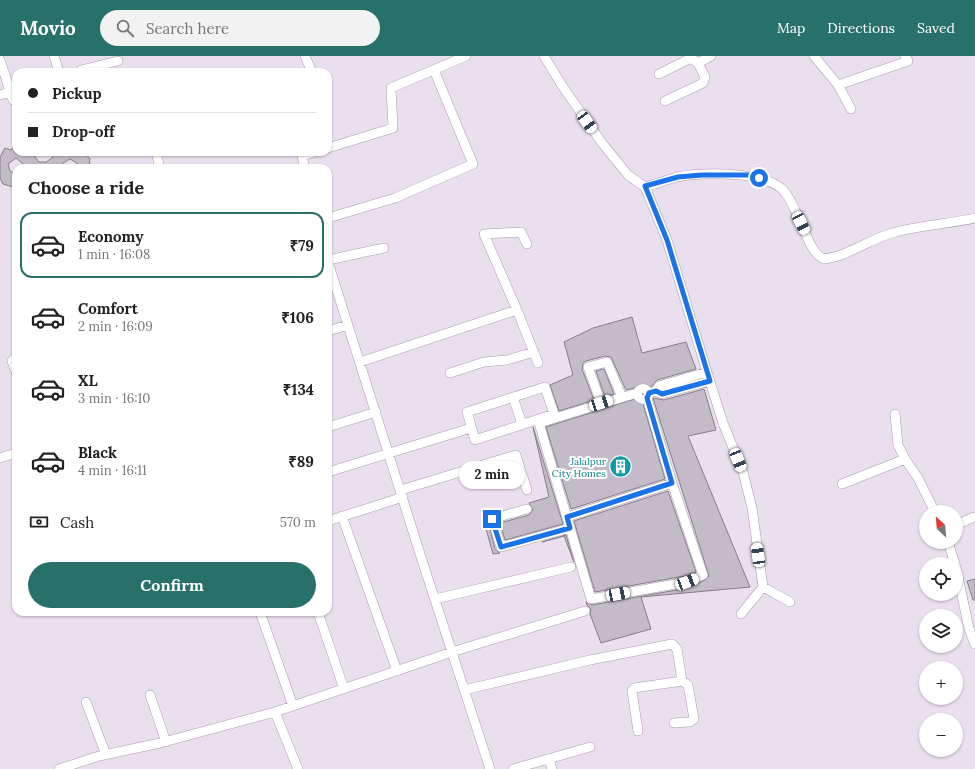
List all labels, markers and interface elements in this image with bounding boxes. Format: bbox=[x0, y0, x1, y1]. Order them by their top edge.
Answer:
search box bbox=[100, 10, 380, 46]
text: Movio bbox=[20, 16, 76, 40]
icon: search bbox=[114, 17, 136, 39]
text: Search here bbox=[146, 19, 229, 38]
text: Map bbox=[777, 19, 805, 37]
text: Directions bbox=[827, 19, 895, 37]
text: Saved bbox=[917, 19, 955, 37]
text: Pickup bbox=[52, 84, 101, 103]
car bbox=[575, 109, 599, 135]
text: Drop-off bbox=[52, 122, 114, 141]
route start bbox=[750, 169, 768, 187]
text: Choose a ride bbox=[28, 176, 144, 199]
car bbox=[790, 210, 812, 236]
icon: car bbox=[30, 227, 66, 263]
text: Economy bbox=[78, 227, 143, 246]
text: ₹79 bbox=[290, 236, 314, 255]
text: 1 min · 16:08 bbox=[78, 246, 150, 263]
icon: car bbox=[30, 299, 66, 335]
text: Comfort bbox=[78, 299, 138, 318]
text: ₹106 bbox=[281, 308, 314, 327]
text: 2 min · 16:09 bbox=[78, 318, 153, 335]
icon: car bbox=[30, 371, 66, 407]
text: XL bbox=[78, 371, 98, 390]
text: ₹134 bbox=[283, 380, 314, 399]
text: 3 min · 16:10 bbox=[78, 390, 150, 407]
car bbox=[588, 394, 614, 412]
icon: car bbox=[30, 443, 66, 479]
text: Black bbox=[78, 443, 117, 462]
car bbox=[728, 447, 748, 473]
text: ₹89 bbox=[288, 452, 314, 471]
building icon: Jalalpur City Homes bbox=[608, 454, 634, 480]
place label: Jalalpur City Homes bbox=[552, 455, 607, 480]
callout: 2 min bbox=[459, 461, 525, 489]
text: 4 min · 16:11 bbox=[78, 462, 147, 479]
text: 2 min bbox=[475, 466, 509, 483]
north arrow bbox=[919, 505, 963, 549]
map controls bbox=[919, 505, 963, 757]
route end bbox=[483, 510, 501, 528]
icon: cash bbox=[28, 511, 50, 533]
text: Cash bbox=[60, 513, 94, 532]
text: 570 m bbox=[280, 514, 316, 531]
car bbox=[750, 542, 766, 568]
button: locate bbox=[919, 557, 963, 601]
button: Confirm bbox=[28, 562, 316, 608]
car bbox=[674, 572, 700, 592]
car bbox=[605, 586, 631, 602]
button: layers bbox=[919, 609, 963, 653]
button: + bbox=[919, 661, 963, 705]
button: − bbox=[919, 713, 963, 757]

